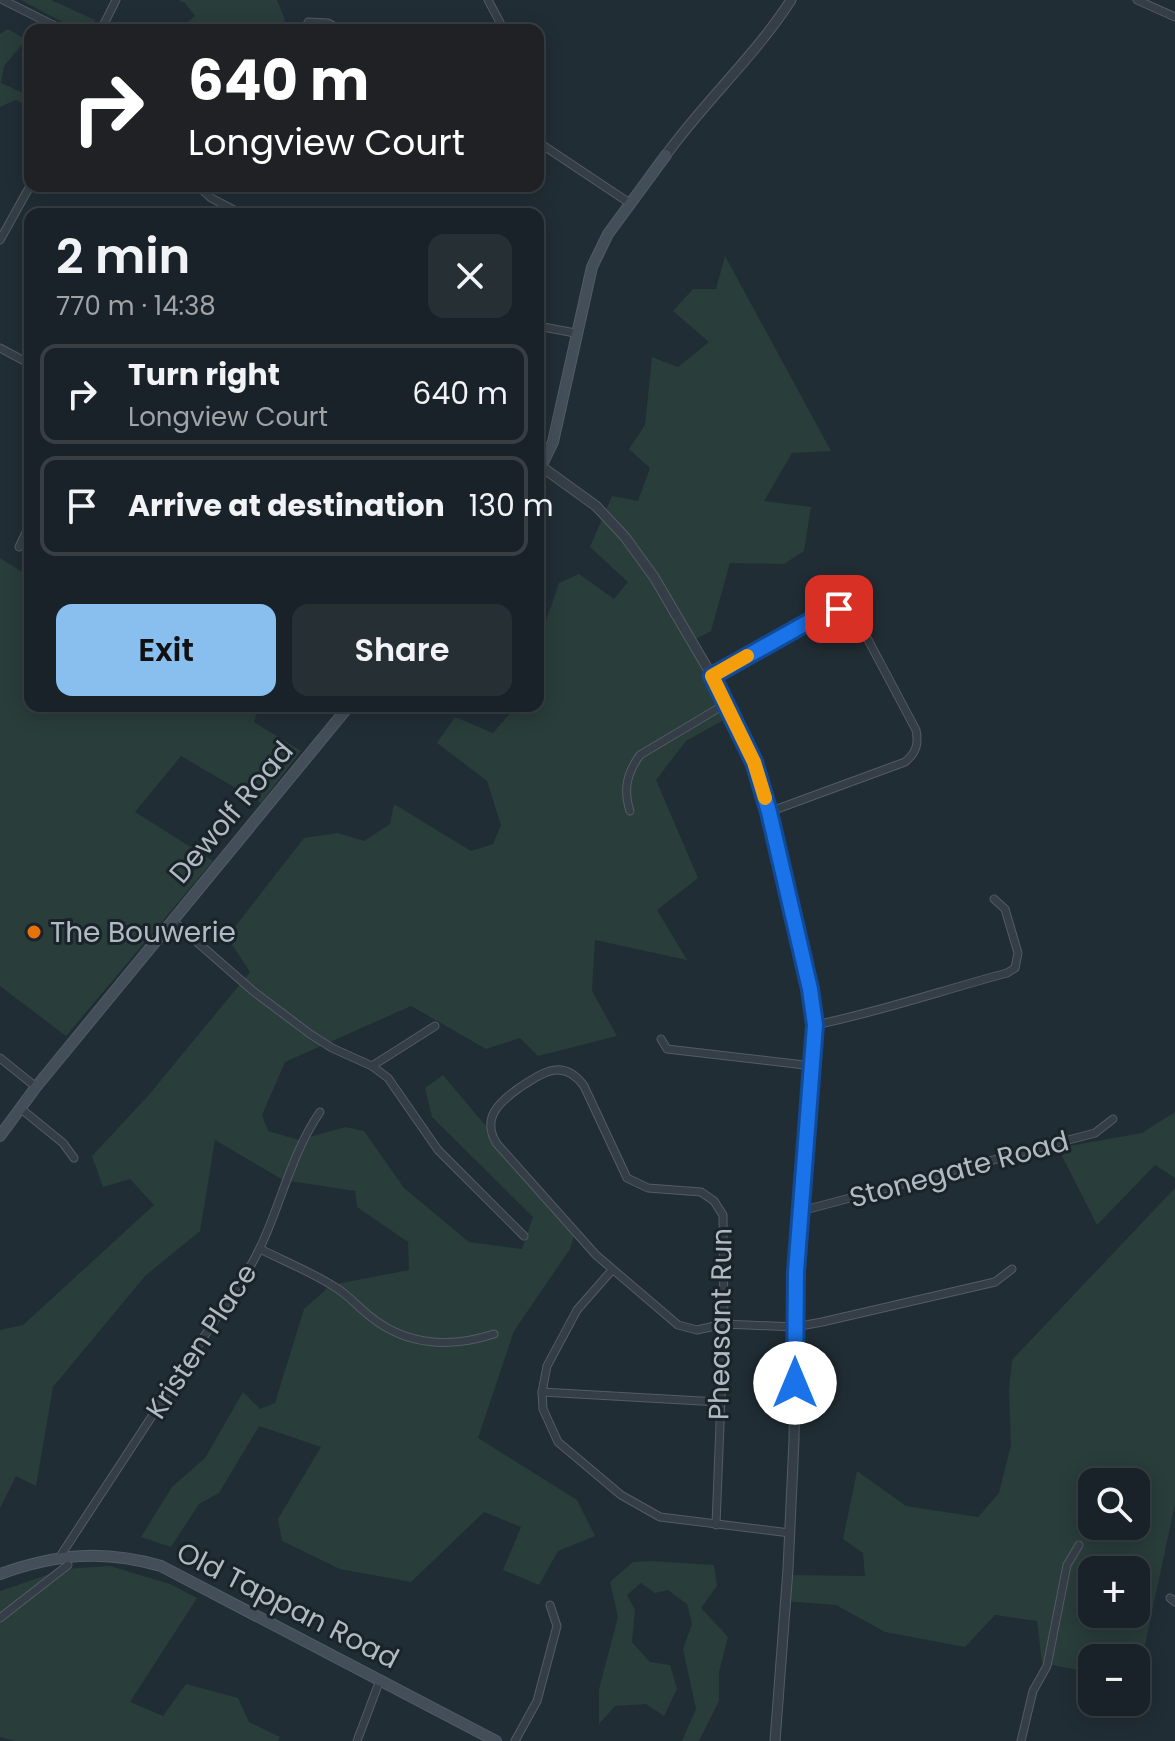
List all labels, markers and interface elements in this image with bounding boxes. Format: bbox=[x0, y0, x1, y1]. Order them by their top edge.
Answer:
text: 640 m bbox=[188, 41, 369, 120]
icon: right bbox=[56, 56, 160, 160]
text: Longview Court bbox=[188, 117, 465, 168]
text: 2 min bbox=[56, 223, 190, 290]
button: close bbox=[428, 234, 512, 318]
text: 770 m · 14:38 bbox=[56, 288, 216, 324]
text: Turn right bbox=[128, 353, 280, 396]
icon: right bbox=[60, 372, 104, 416]
text: 640 m bbox=[412, 372, 508, 415]
text: Longview Court bbox=[128, 399, 328, 435]
icon: arrive bbox=[60, 484, 104, 528]
text: Arrive at destination bbox=[128, 484, 445, 527]
text: 130 m bbox=[469, 484, 554, 527]
pin bbox=[805, 575, 873, 643]
icon: arrive bbox=[817, 587, 861, 631]
button: Exit bbox=[56, 604, 276, 696]
button: Share bbox=[292, 604, 512, 696]
street label: Dewolf Road bbox=[160, 733, 302, 892]
place label: The Bouwerie bbox=[50, 913, 236, 952]
marker: The Bouwerie bbox=[25, 923, 43, 941]
street label: Stonegate Road bbox=[845, 1121, 1073, 1218]
street label: Pheasant Run bbox=[699, 1227, 742, 1421]
street label: Kristen Place bbox=[137, 1256, 266, 1427]
position arrow bbox=[753, 1341, 837, 1425]
map controls bbox=[1078, 1468, 1150, 1716]
button: search bbox=[1078, 1468, 1150, 1540]
street label: Old Tappan Road bbox=[170, 1533, 405, 1678]
button: + bbox=[1078, 1556, 1150, 1628]
button: − bbox=[1078, 1644, 1150, 1716]

